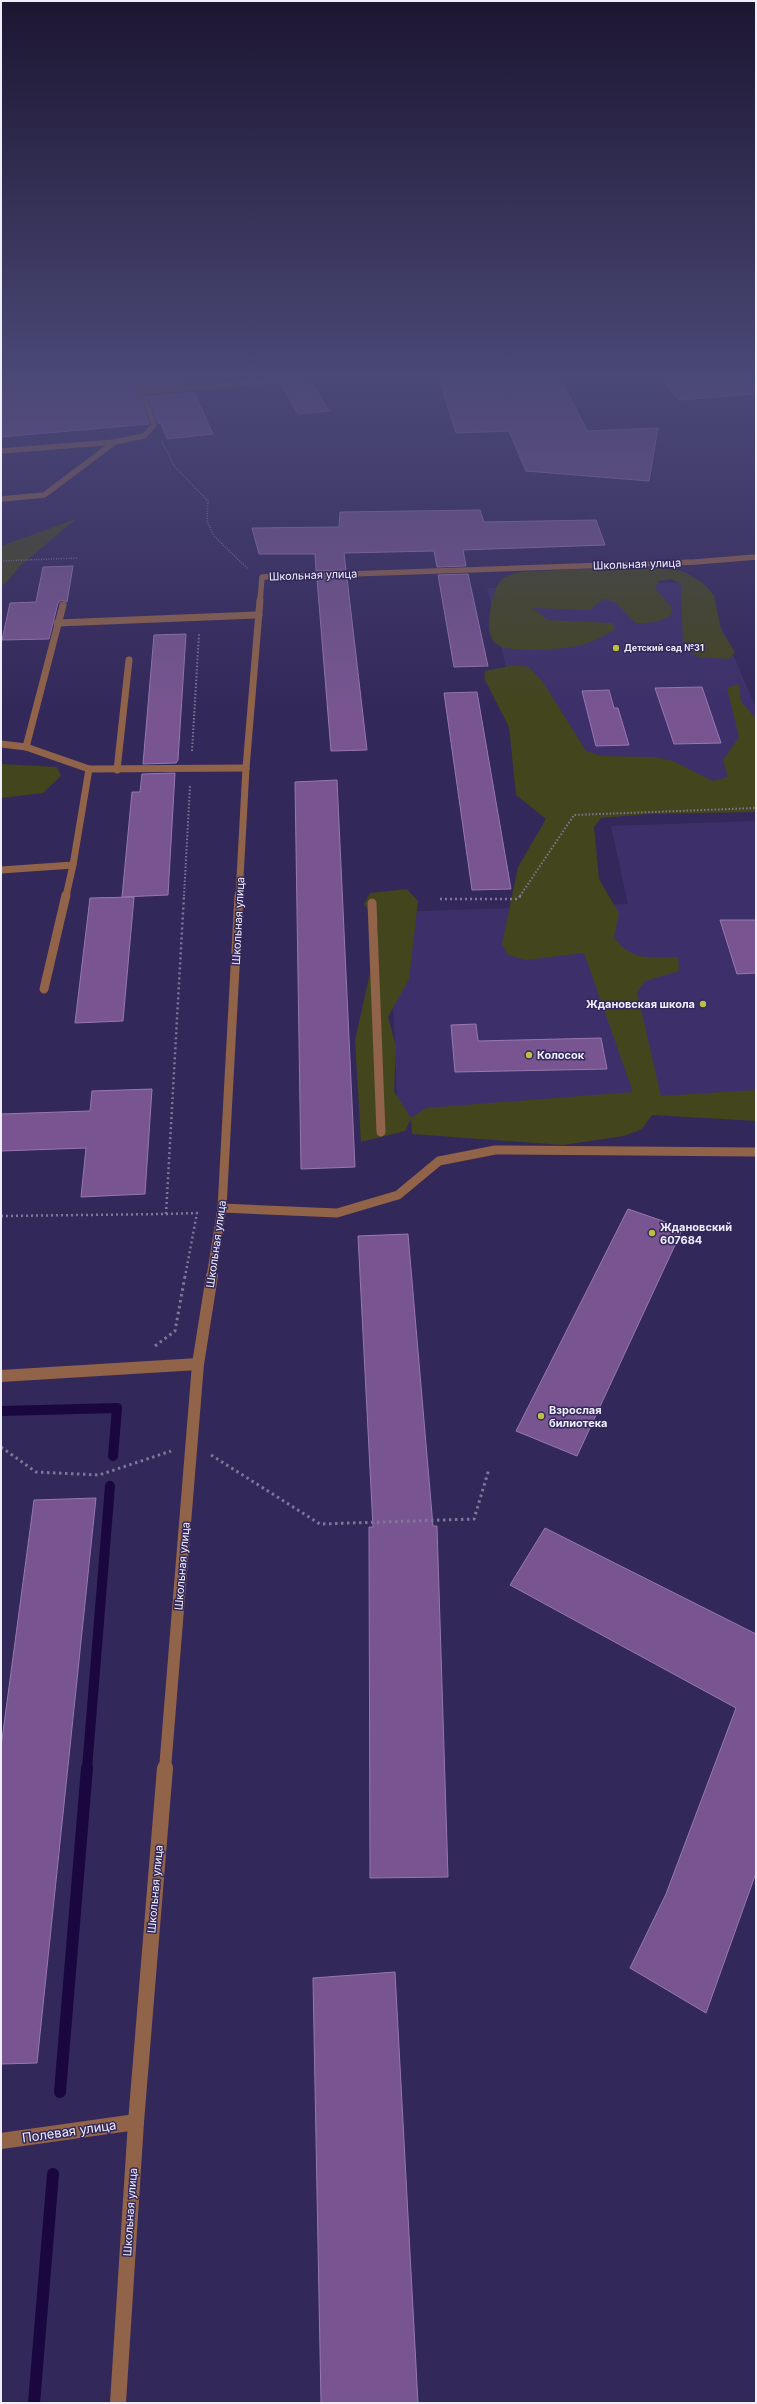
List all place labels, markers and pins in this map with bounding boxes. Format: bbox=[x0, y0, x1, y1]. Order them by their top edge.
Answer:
place label: Детский сад №31 bbox=[624, 642, 704, 653]
marker: Детский сад №31 bbox=[611, 643, 621, 653]
place label: Ждановская школа bbox=[586, 997, 695, 1011]
marker: Ждановская школа bbox=[698, 999, 708, 1009]
place label: Колосок bbox=[537, 1048, 585, 1062]
marker: Колосок bbox=[524, 1050, 534, 1060]
place label: Ждановский 607684 bbox=[660, 1220, 732, 1247]
marker: Ждановский 607684 bbox=[647, 1228, 657, 1238]
place label: Взрослая билиотека bbox=[549, 1403, 608, 1430]
marker: Взрослая билиотека bbox=[536, 1411, 546, 1421]

